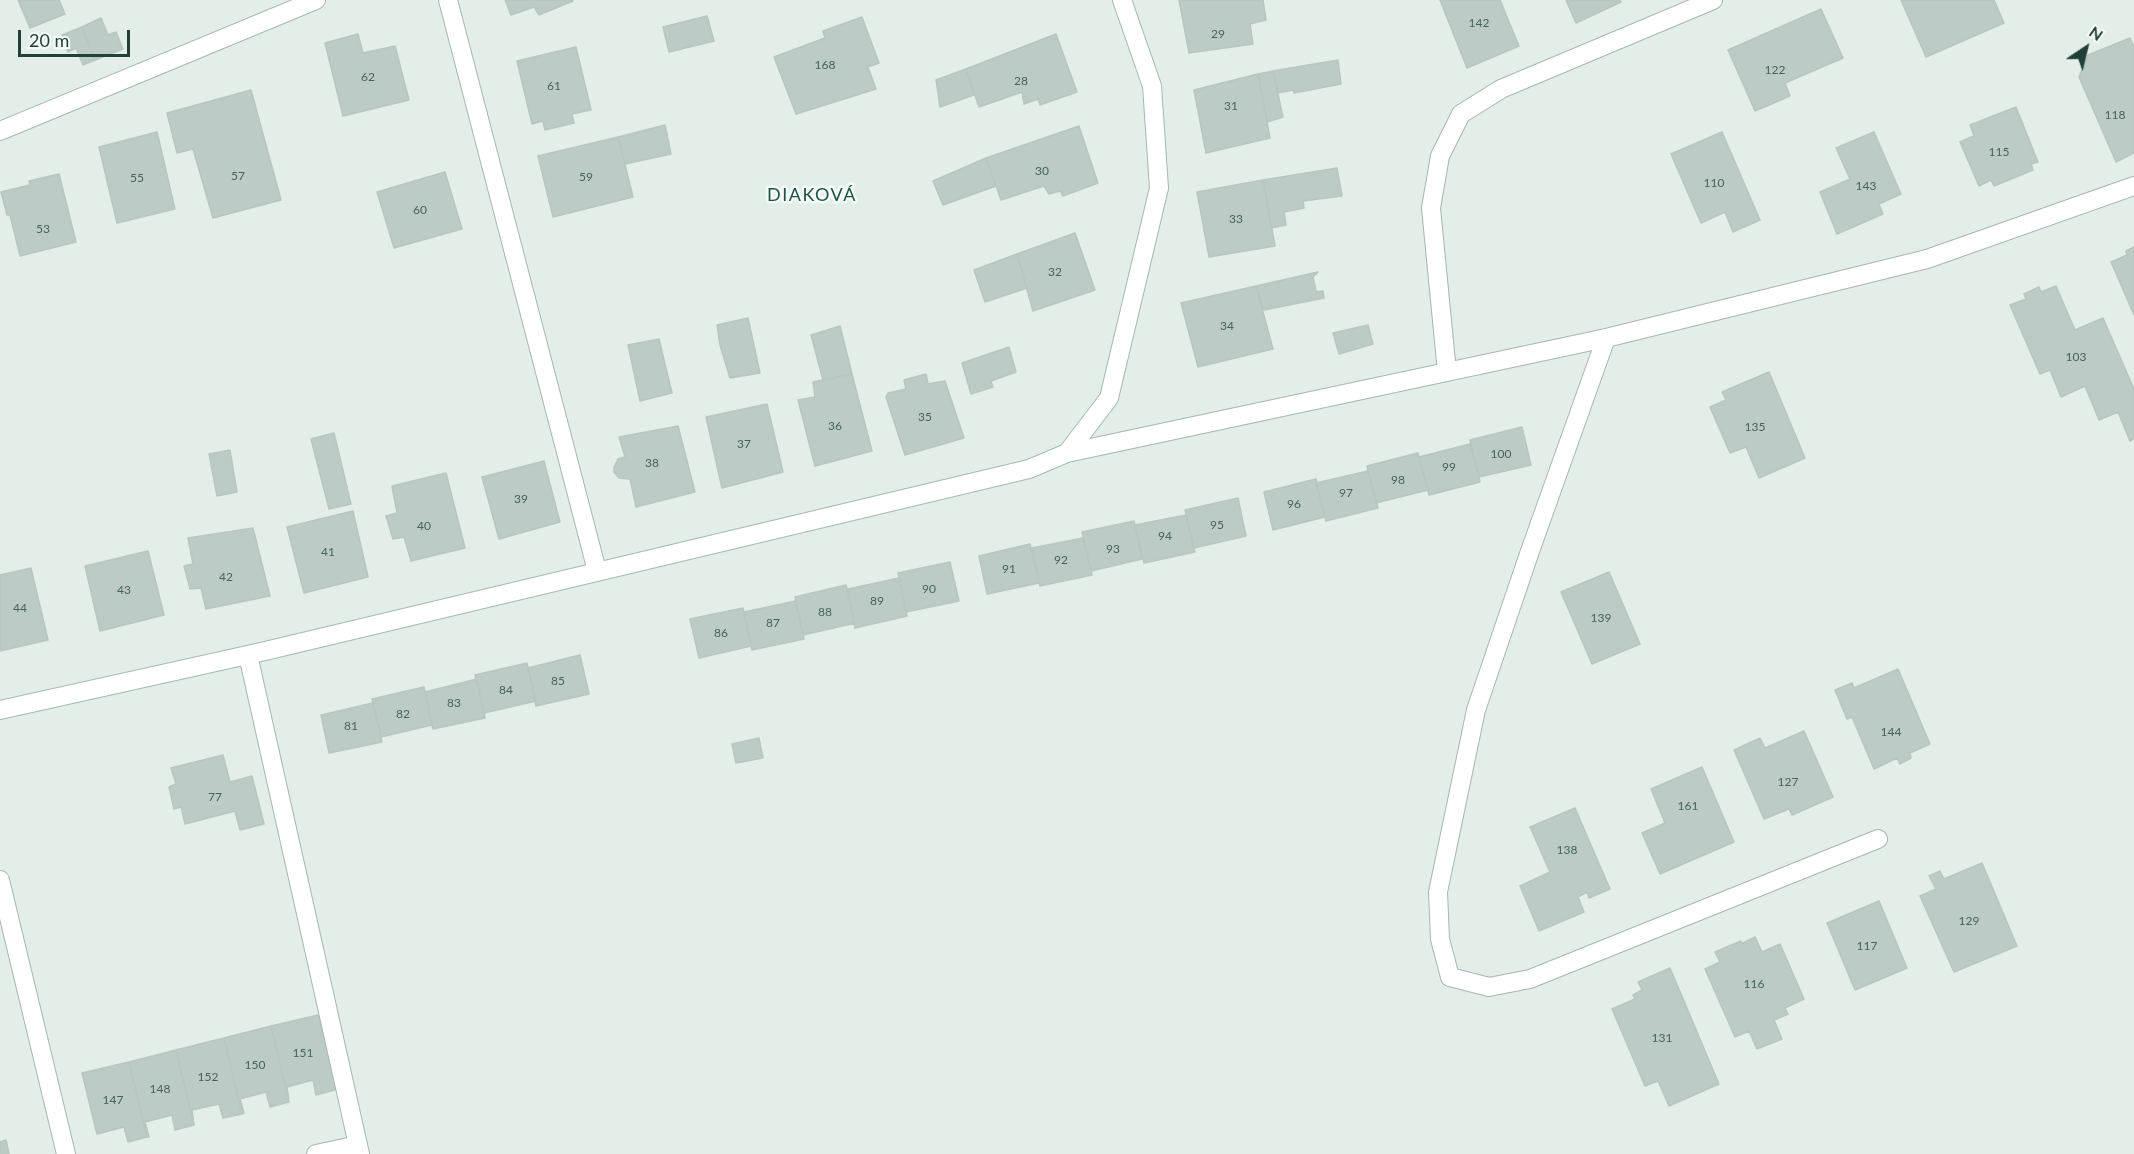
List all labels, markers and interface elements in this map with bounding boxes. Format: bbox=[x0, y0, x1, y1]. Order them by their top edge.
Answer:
house number: 142 bbox=[1469, 16, 1489, 30]
scale bar bbox=[21, 18, 134, 56]
north arrow bbox=[2056, 18, 2116, 78]
text: N bbox=[2086, 22, 2107, 44]
house number: 29 bbox=[1211, 27, 1225, 41]
text: 20 m bbox=[29, 29, 69, 51]
house number: 168 bbox=[815, 58, 835, 72]
house number: 122 bbox=[1765, 63, 1785, 77]
house number: 62 bbox=[361, 70, 375, 84]
house number: 28 bbox=[1014, 74, 1028, 88]
house number: 61 bbox=[547, 79, 561, 93]
house number: 31 bbox=[1224, 99, 1238, 113]
house number: 118 bbox=[2105, 108, 2125, 122]
house number: 115 bbox=[1989, 145, 2009, 159]
house number: 30 bbox=[1035, 164, 1049, 178]
house number: 57 bbox=[231, 169, 245, 183]
house number: 59 bbox=[579, 170, 593, 184]
house number: 55 bbox=[130, 171, 144, 185]
house number: 110 bbox=[1704, 176, 1724, 190]
house number: 143 bbox=[1856, 179, 1876, 193]
district label: DIAKOVÁ bbox=[767, 184, 857, 206]
house number: 60 bbox=[413, 203, 427, 217]
house number: 33 bbox=[1229, 212, 1243, 226]
house number: 53 bbox=[36, 222, 50, 236]
house number: 32 bbox=[1048, 265, 1062, 279]
house number: 34 bbox=[1220, 319, 1234, 333]
house number: 103 bbox=[2066, 350, 2086, 364]
house number: 35 bbox=[918, 410, 932, 424]
house number: 36 bbox=[828, 419, 842, 433]
house number: 135 bbox=[1745, 420, 1765, 434]
house number: 37 bbox=[737, 437, 751, 451]
house number: 100 bbox=[1491, 447, 1511, 461]
house number: 38 bbox=[645, 456, 659, 470]
house number: 99 bbox=[1442, 460, 1456, 474]
house number: 98 bbox=[1391, 473, 1405, 487]
house number: 97 bbox=[1339, 486, 1353, 500]
house number: 39 bbox=[514, 492, 528, 506]
house number: 96 bbox=[1287, 497, 1301, 511]
house number: 95 bbox=[1210, 518, 1224, 532]
house number: 40 bbox=[417, 519, 431, 533]
house number: 94 bbox=[1158, 529, 1172, 543]
house number: 93 bbox=[1106, 542, 1120, 556]
house number: 41 bbox=[321, 545, 335, 559]
house number: 92 bbox=[1054, 553, 1068, 567]
house number: 91 bbox=[1002, 562, 1016, 576]
house number: 42 bbox=[219, 570, 233, 584]
house number: 90 bbox=[922, 582, 936, 596]
house number: 43 bbox=[117, 583, 131, 597]
house number: 89 bbox=[870, 594, 884, 608]
house number: 44 bbox=[13, 601, 27, 615]
house number: 88 bbox=[818, 605, 832, 619]
house number: 139 bbox=[1591, 611, 1611, 625]
house number: 87 bbox=[766, 616, 780, 630]
house number: 86 bbox=[714, 626, 728, 640]
house number: 85 bbox=[551, 674, 565, 688]
house number: 84 bbox=[499, 683, 513, 697]
house number: 83 bbox=[447, 696, 461, 710]
house number: 82 bbox=[396, 707, 410, 721]
house number: 81 bbox=[344, 719, 358, 733]
house number: 144 bbox=[1881, 725, 1901, 739]
house number: 127 bbox=[1778, 775, 1798, 789]
house number: 77 bbox=[208, 790, 222, 804]
house number: 161 bbox=[1678, 799, 1698, 813]
house number: 138 bbox=[1557, 843, 1577, 857]
house number: 129 bbox=[1959, 914, 1979, 928]
house number: 117 bbox=[1857, 939, 1877, 953]
house number: 116 bbox=[1744, 977, 1764, 991]
house number: 131 bbox=[1652, 1031, 1672, 1045]
house number: 151 bbox=[293, 1046, 313, 1060]
house number: 150 bbox=[245, 1058, 265, 1072]
house number: 152 bbox=[198, 1070, 218, 1084]
house number: 148 bbox=[150, 1082, 170, 1096]
house number: 147 bbox=[103, 1093, 123, 1107]

